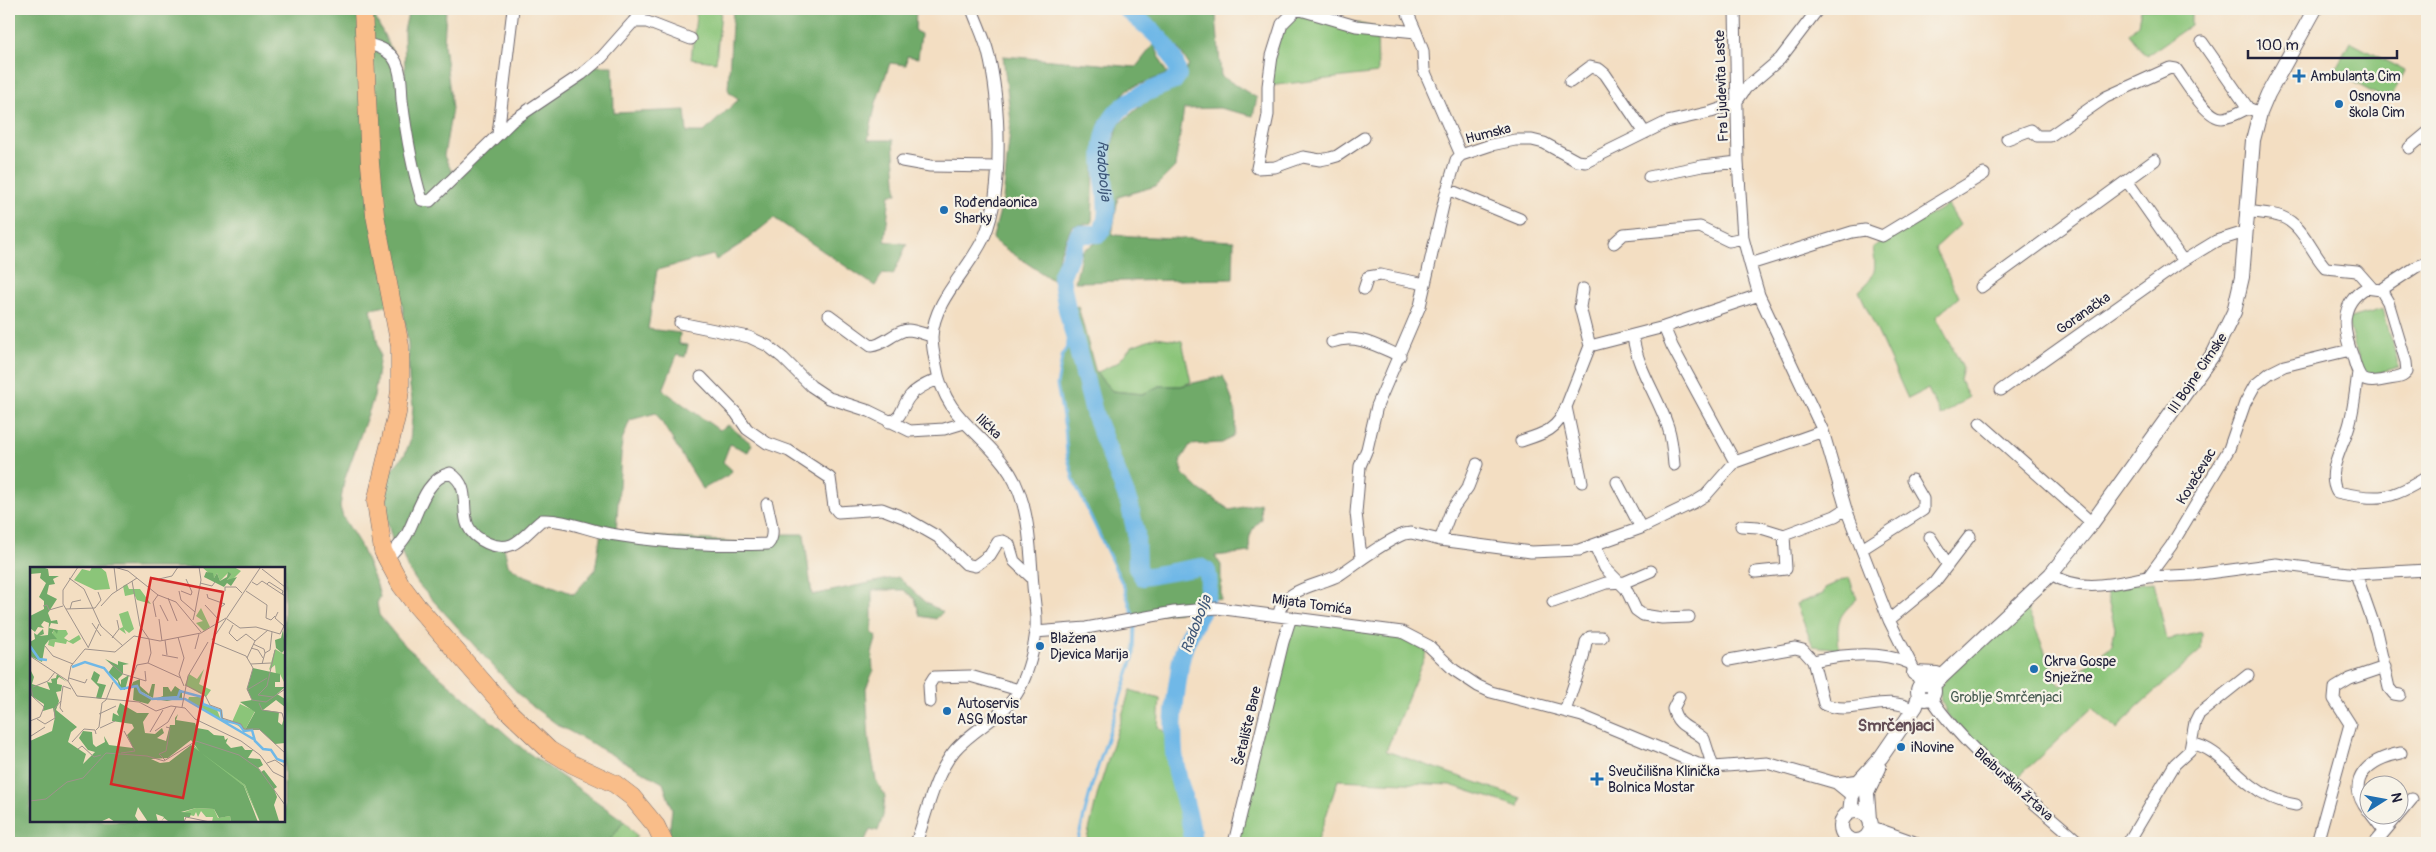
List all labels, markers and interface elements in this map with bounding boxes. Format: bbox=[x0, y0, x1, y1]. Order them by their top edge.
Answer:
scale bar bbox=[2248, 28, 2397, 60]
street label: Fra Ljudevita Laste bbox=[1711, 30, 1732, 142]
text: 100 m bbox=[2256, 36, 2299, 55]
place label: Ambulanta Cim bbox=[2310, 68, 2401, 85]
marker: Ambulanta Cim bbox=[2292, 69, 2306, 83]
place label: Osnovna škola Cim bbox=[2349, 88, 2405, 121]
marker: Osnovna škola Cim bbox=[2333, 98, 2345, 110]
street label: Humska bbox=[1464, 120, 1513, 147]
water label: Radobolja bbox=[1092, 140, 1115, 203]
place label: Rođendaonica Sharky bbox=[954, 194, 1037, 227]
marker: Rođendaonica Sharky bbox=[938, 204, 950, 216]
street label: Goranačka bbox=[2053, 289, 2114, 338]
street label: III Bojne Cimske bbox=[2164, 330, 2231, 417]
street label: Ilićka bbox=[972, 410, 1005, 443]
street label: Kovačevac bbox=[2173, 445, 2220, 508]
inset map bbox=[30, 567, 285, 822]
street label: Mijata Tomića bbox=[1271, 590, 1353, 618]
water label: Radobolja bbox=[1177, 592, 1216, 656]
place label: Blažena Djevica Marija bbox=[1050, 630, 1128, 663]
marker: Blažena Djevica Marija bbox=[1034, 640, 1046, 652]
place label: Ckrva Gospe Snježne bbox=[2044, 653, 2116, 686]
marker: Ckrva Gospe Snježne bbox=[2028, 663, 2040, 675]
street label: Šetalište Bare bbox=[1229, 684, 1265, 768]
park label: Groblje Smrčenjaci bbox=[1950, 689, 2062, 706]
place label: Autoservis ASG Mostar bbox=[957, 695, 1028, 728]
marker: Autoservis ASG Mostar bbox=[941, 705, 953, 717]
district label: Smrčenjaci bbox=[1858, 716, 1934, 736]
place label: iNovine bbox=[1911, 739, 1954, 756]
marker: iNovine bbox=[1895, 741, 1907, 753]
street label: Bleiburških žrtava bbox=[1970, 744, 2057, 824]
place label: Sveučilišna Klinička Bolnica Mostar bbox=[1608, 763, 1720, 796]
marker: Sveučilišna Klinička Bolnica Mostar bbox=[1590, 772, 1604, 786]
north arrow bbox=[2358, 774, 2408, 824]
text: N bbox=[2387, 791, 2406, 804]

